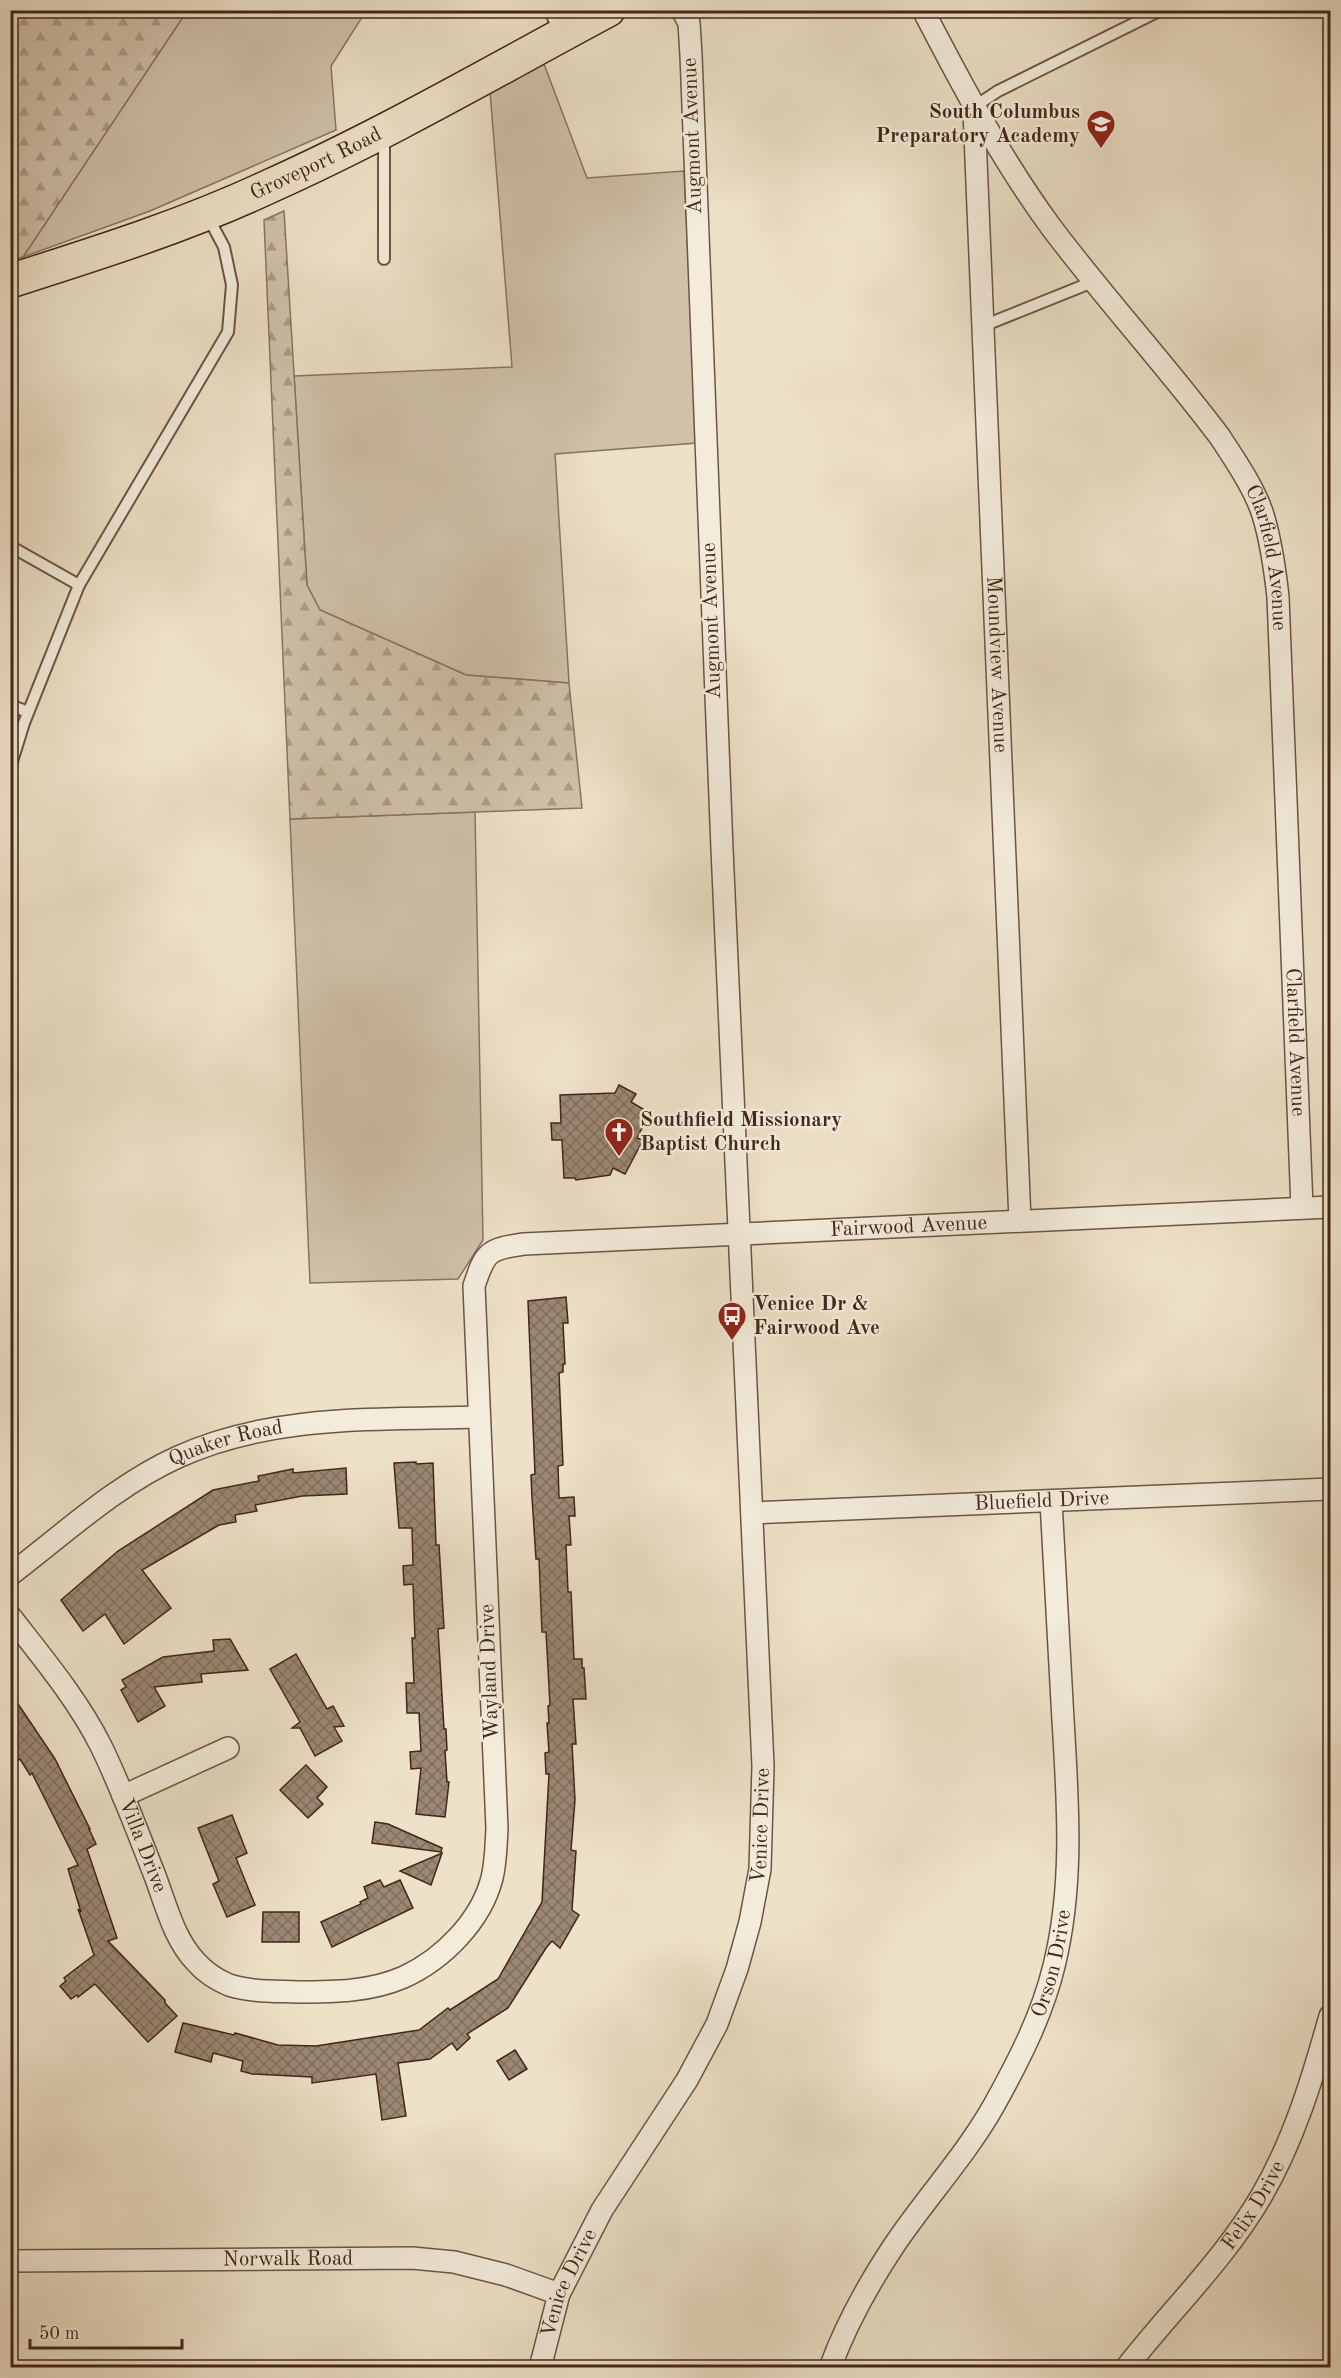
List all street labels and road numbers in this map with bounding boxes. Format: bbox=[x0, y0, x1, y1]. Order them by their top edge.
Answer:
street label: Augmont Avenue bbox=[680, 57, 706, 215]
street label: Groveport Road bbox=[247, 123, 385, 204]
street label: Clarfield Avenue bbox=[1241, 481, 1290, 631]
street label: Augmont Avenue bbox=[699, 542, 725, 700]
street label: Moundview Avenue bbox=[983, 576, 1011, 753]
street label: Clarfield Avenue bbox=[1282, 967, 1309, 1117]
street label: Fairwood Avenue bbox=[829, 1212, 988, 1240]
street label: Quaker Road bbox=[166, 1417, 284, 1470]
street label: Bluefield Drive bbox=[974, 1488, 1110, 1514]
street label: Wayland Drive bbox=[477, 1603, 503, 1741]
street label: Venice Drive bbox=[747, 1768, 773, 1886]
street label: Villa Drive bbox=[115, 1796, 171, 1895]
street label: Orson Drive bbox=[1028, 1908, 1074, 2020]
street label: Felix Drive bbox=[1218, 2158, 1289, 2254]
street label: Venice Drive bbox=[538, 2225, 601, 2340]
street label: Norwalk Road bbox=[223, 2248, 353, 2270]

